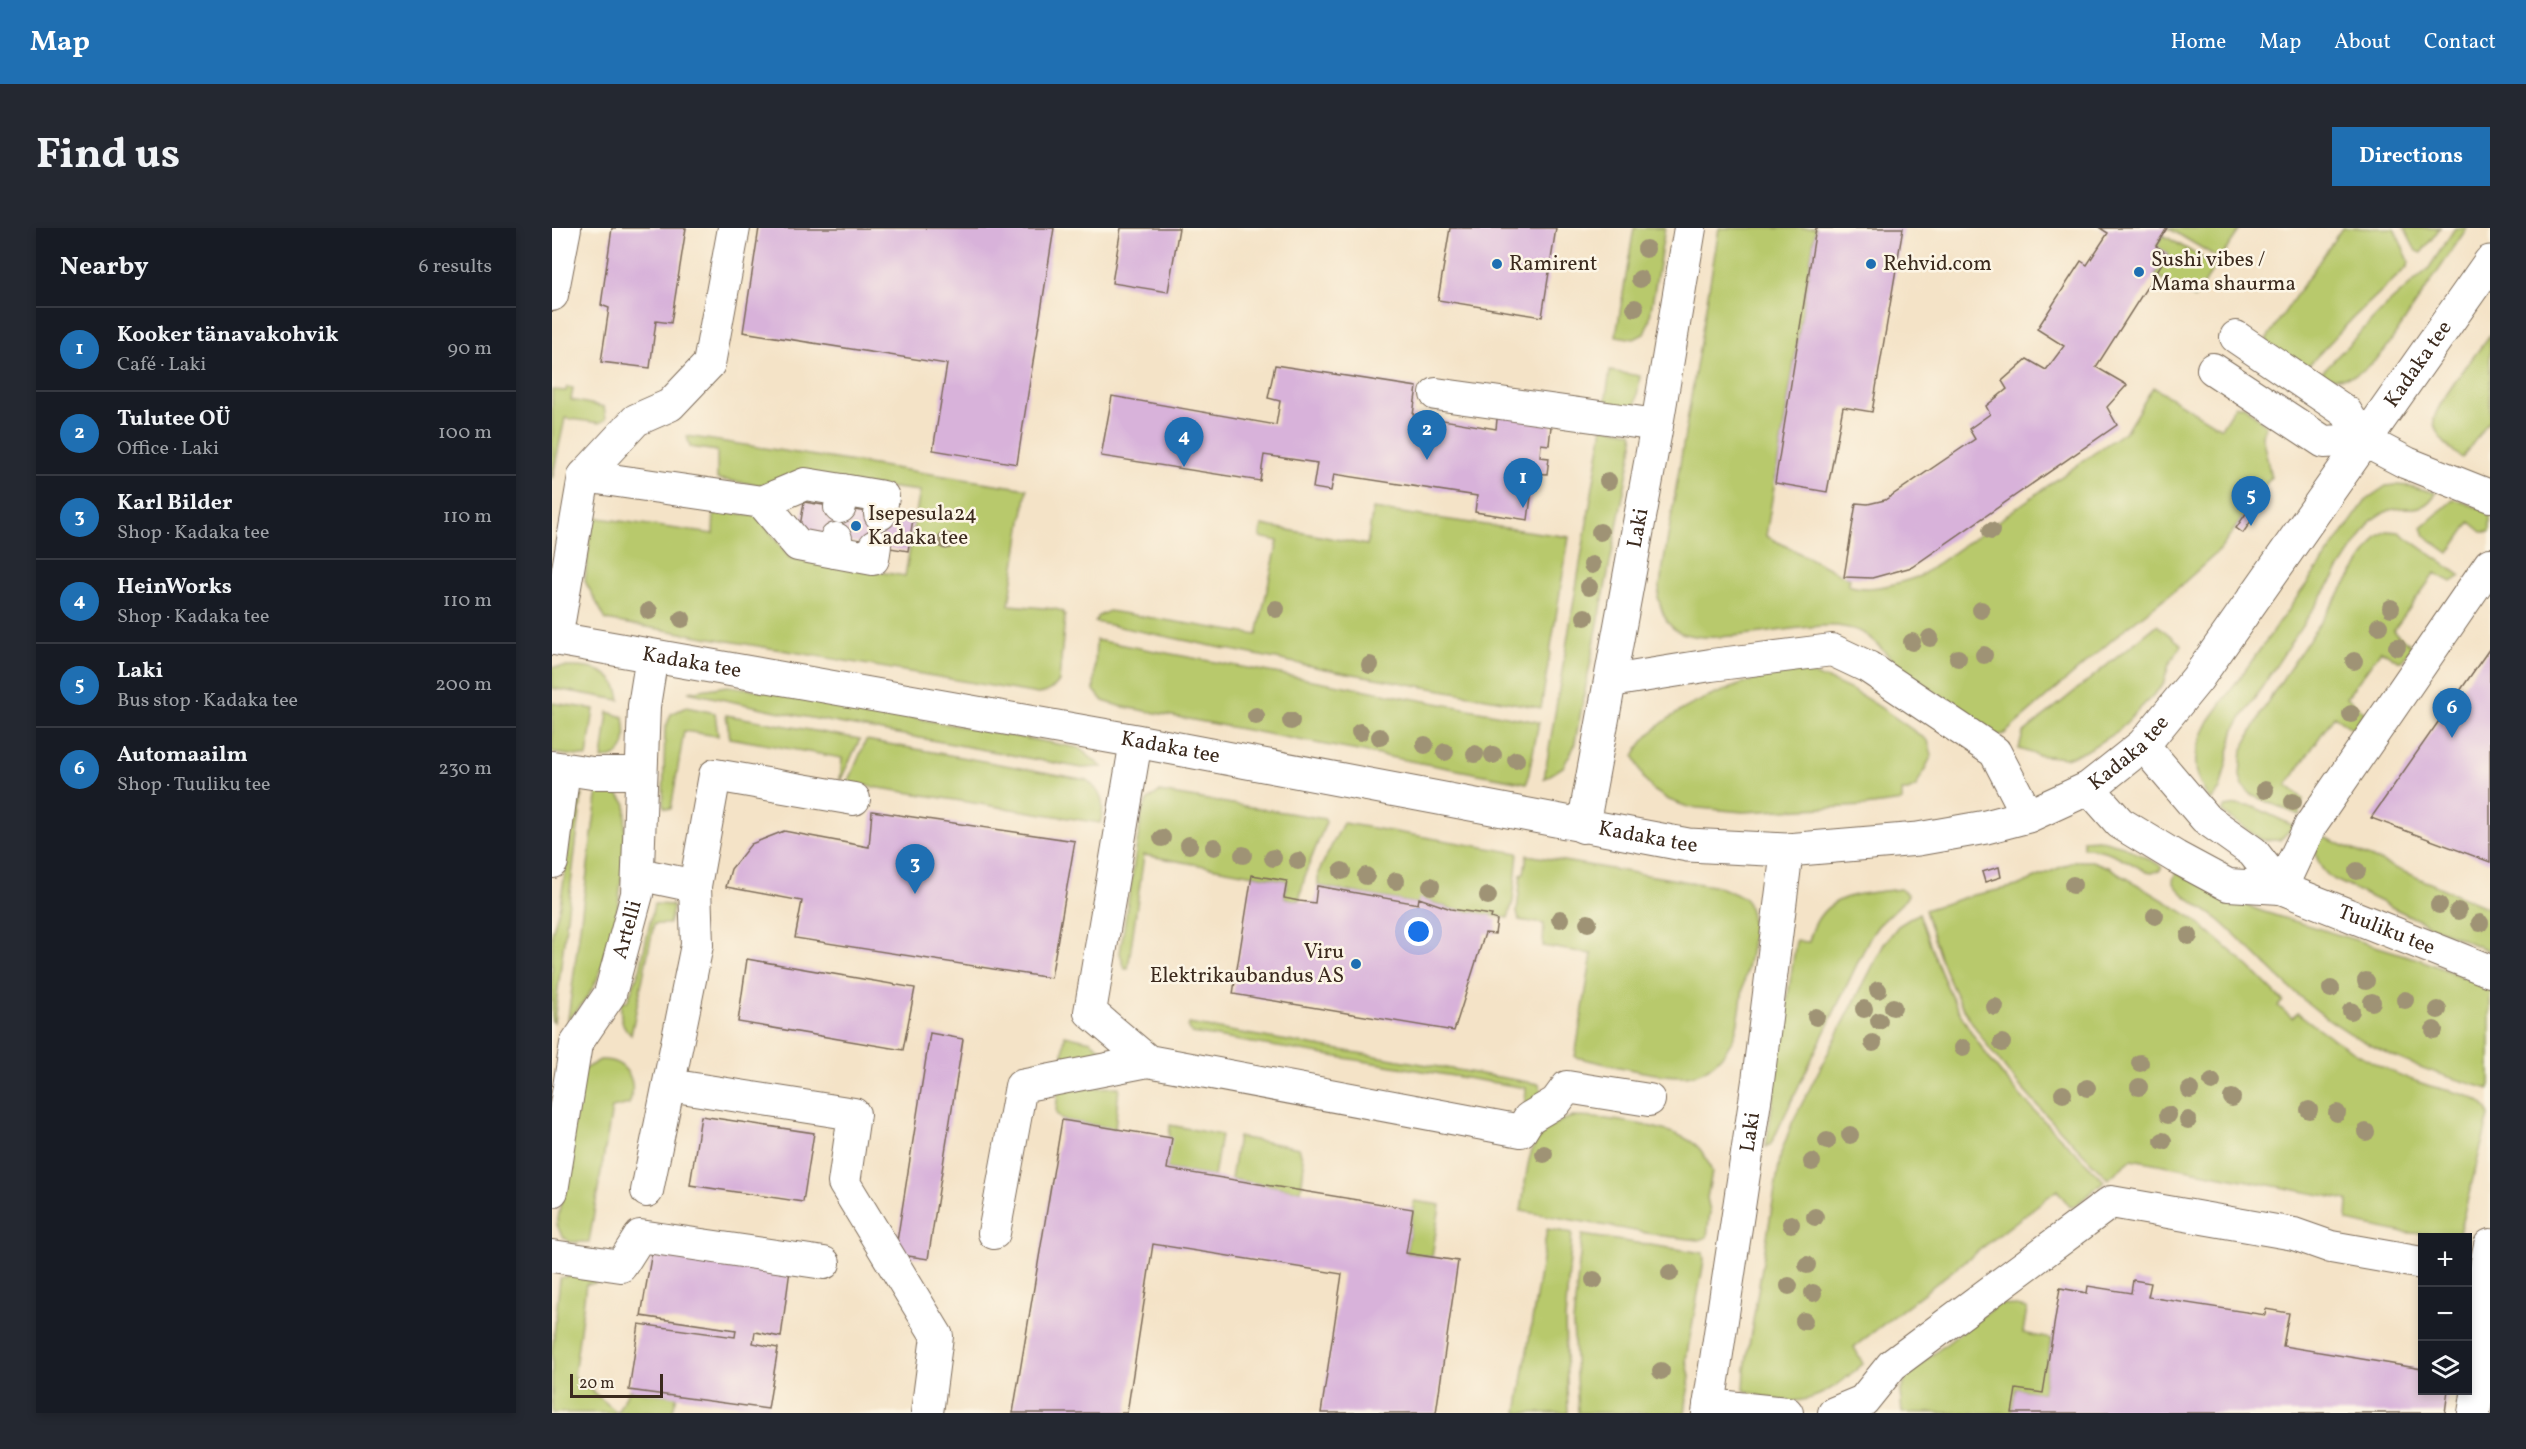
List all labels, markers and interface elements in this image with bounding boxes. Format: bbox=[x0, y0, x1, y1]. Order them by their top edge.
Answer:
text: Map bbox=[30, 23, 90, 62]
text: Home bbox=[2171, 28, 2226, 57]
text: Map bbox=[2259, 28, 2301, 57]
text: About bbox=[2334, 28, 2391, 57]
text: Contact bbox=[2424, 28, 2496, 57]
text: Find us bbox=[36, 127, 180, 186]
button: Directions bbox=[2332, 127, 2490, 186]
place label: Sushi vibes / Mama shaurma bbox=[2151, 246, 2296, 299]
text: Nearby bbox=[60, 249, 149, 285]
place label: Ramirent bbox=[1509, 250, 1597, 279]
place label: Rehvid.com bbox=[1883, 250, 1992, 279]
text: 6 results bbox=[419, 253, 492, 281]
marker: Ramirent bbox=[1490, 257, 1504, 271]
marker: Rehvid.com bbox=[1864, 257, 1878, 271]
marker: Sushi vibes / Mama shaurma bbox=[2132, 265, 2146, 279]
street label: Kadaka tee bbox=[2378, 315, 2459, 414]
text: Kooker tänavakohvik bbox=[117, 320, 339, 351]
text: 1 bbox=[75, 335, 84, 363]
text: 90 m bbox=[448, 335, 492, 363]
text: Café · Laki bbox=[117, 351, 206, 379]
text: Tulutee OÜ bbox=[117, 404, 231, 435]
pin: 2 bbox=[1408, 410, 1446, 460]
pin: 4 bbox=[1164, 418, 1204, 467]
text: 2 bbox=[74, 419, 85, 447]
text: 100 m bbox=[438, 419, 492, 447]
text: Office · Laki bbox=[117, 435, 219, 463]
pin: 1 bbox=[1504, 458, 1542, 508]
pin: 5 bbox=[2232, 476, 2270, 526]
text: Karl Bilder bbox=[117, 488, 232, 519]
place label: Isepesula24 Kadaka tee bbox=[868, 500, 977, 553]
text: 3 bbox=[74, 503, 85, 531]
text: 110 m bbox=[443, 503, 492, 531]
street label: Laki bbox=[1620, 506, 1656, 550]
text: Shop · Kadaka tee bbox=[117, 519, 269, 547]
marker: Isepesula24 Kadaka tee bbox=[849, 519, 863, 533]
text: HeinWorks bbox=[117, 572, 232, 603]
text: 4 bbox=[73, 587, 86, 615]
text: 110 m bbox=[443, 587, 492, 615]
text: Shop · Kadaka tee bbox=[117, 603, 269, 631]
street label: Kadaka tee bbox=[640, 640, 744, 686]
text: Laki bbox=[117, 656, 163, 687]
text: 5 bbox=[75, 671, 84, 699]
text: 200 m bbox=[435, 671, 492, 699]
text: Bus stop · Kadaka tee bbox=[117, 687, 298, 715]
pin: 6 bbox=[2432, 688, 2472, 738]
street label: Kadaka tee bbox=[2082, 709, 2176, 797]
street label: Kadaka tee bbox=[1119, 724, 1222, 771]
text: Automaailm bbox=[117, 740, 248, 771]
text: 6 bbox=[74, 755, 85, 783]
text: 230 m bbox=[438, 755, 492, 783]
text: Shop · Tuuliku tee bbox=[117, 771, 271, 799]
street label: Kadaka tee bbox=[1596, 814, 1698, 860]
pin: 3 bbox=[896, 844, 934, 894]
street label: Artelli bbox=[606, 897, 649, 962]
street label: Tuuliku tee bbox=[2334, 898, 2439, 962]
your location bbox=[1404, 917, 1433, 946]
place label: Viru Elektrikaubandus AS bbox=[1150, 938, 1344, 991]
marker: Viru Elektrikaubandus AS bbox=[1349, 957, 1363, 971]
street label: Laki bbox=[1733, 1110, 1768, 1154]
map controls bbox=[2418, 1233, 2472, 1395]
button: + bbox=[2418, 1233, 2472, 1287]
button: − bbox=[2418, 1287, 2472, 1341]
button: layers bbox=[2418, 1341, 2472, 1395]
scale bar bbox=[570, 1371, 663, 1398]
text: 20 m bbox=[579, 1373, 614, 1395]

